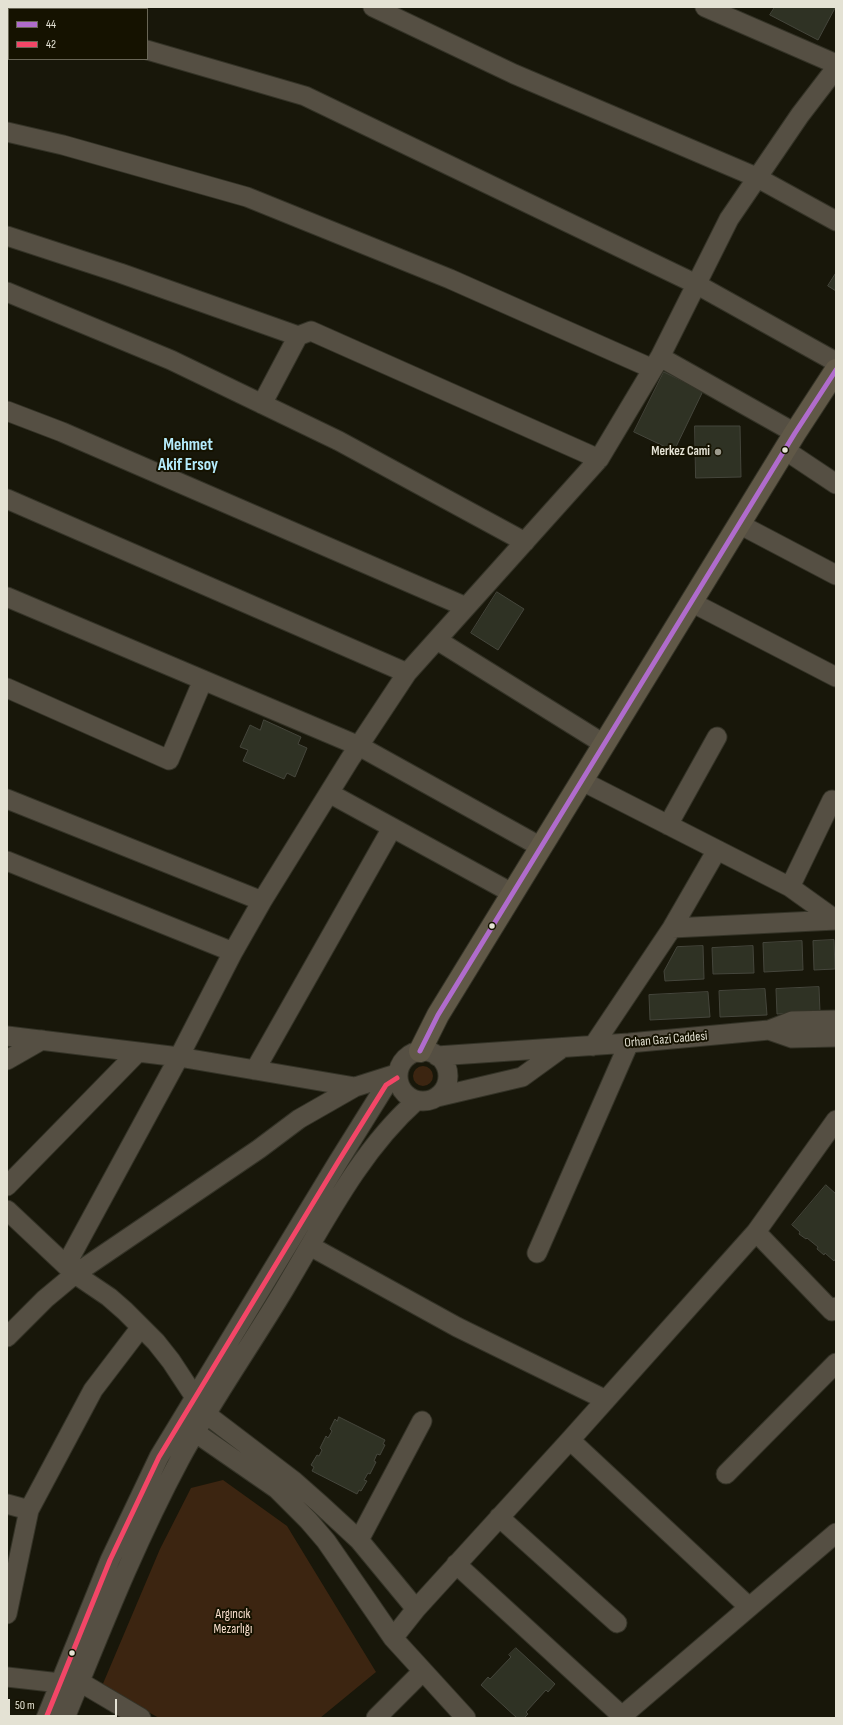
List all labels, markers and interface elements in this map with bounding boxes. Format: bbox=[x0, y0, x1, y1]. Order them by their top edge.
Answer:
legend bbox=[8, 8, 148, 60]
text: 44 bbox=[46, 17, 56, 32]
text: 42 bbox=[46, 37, 56, 52]
district label: Mehmet Akif Ersoy bbox=[158, 436, 218, 476]
place label: Merkez Cami bbox=[651, 444, 710, 460]
unlabelled marker bbox=[780, 445, 790, 455]
marker: Merkez Cami bbox=[713, 447, 723, 457]
unlabelled marker bbox=[487, 921, 497, 931]
street label: Orhan Gazi Caddesi bbox=[624, 1029, 708, 1051]
park label: Argıncık Mezarlığı bbox=[214, 1607, 252, 1638]
unlabelled marker bbox=[67, 1648, 77, 1658]
scale bar bbox=[10, 1691, 119, 1717]
text: 50 m bbox=[15, 1698, 35, 1713]

